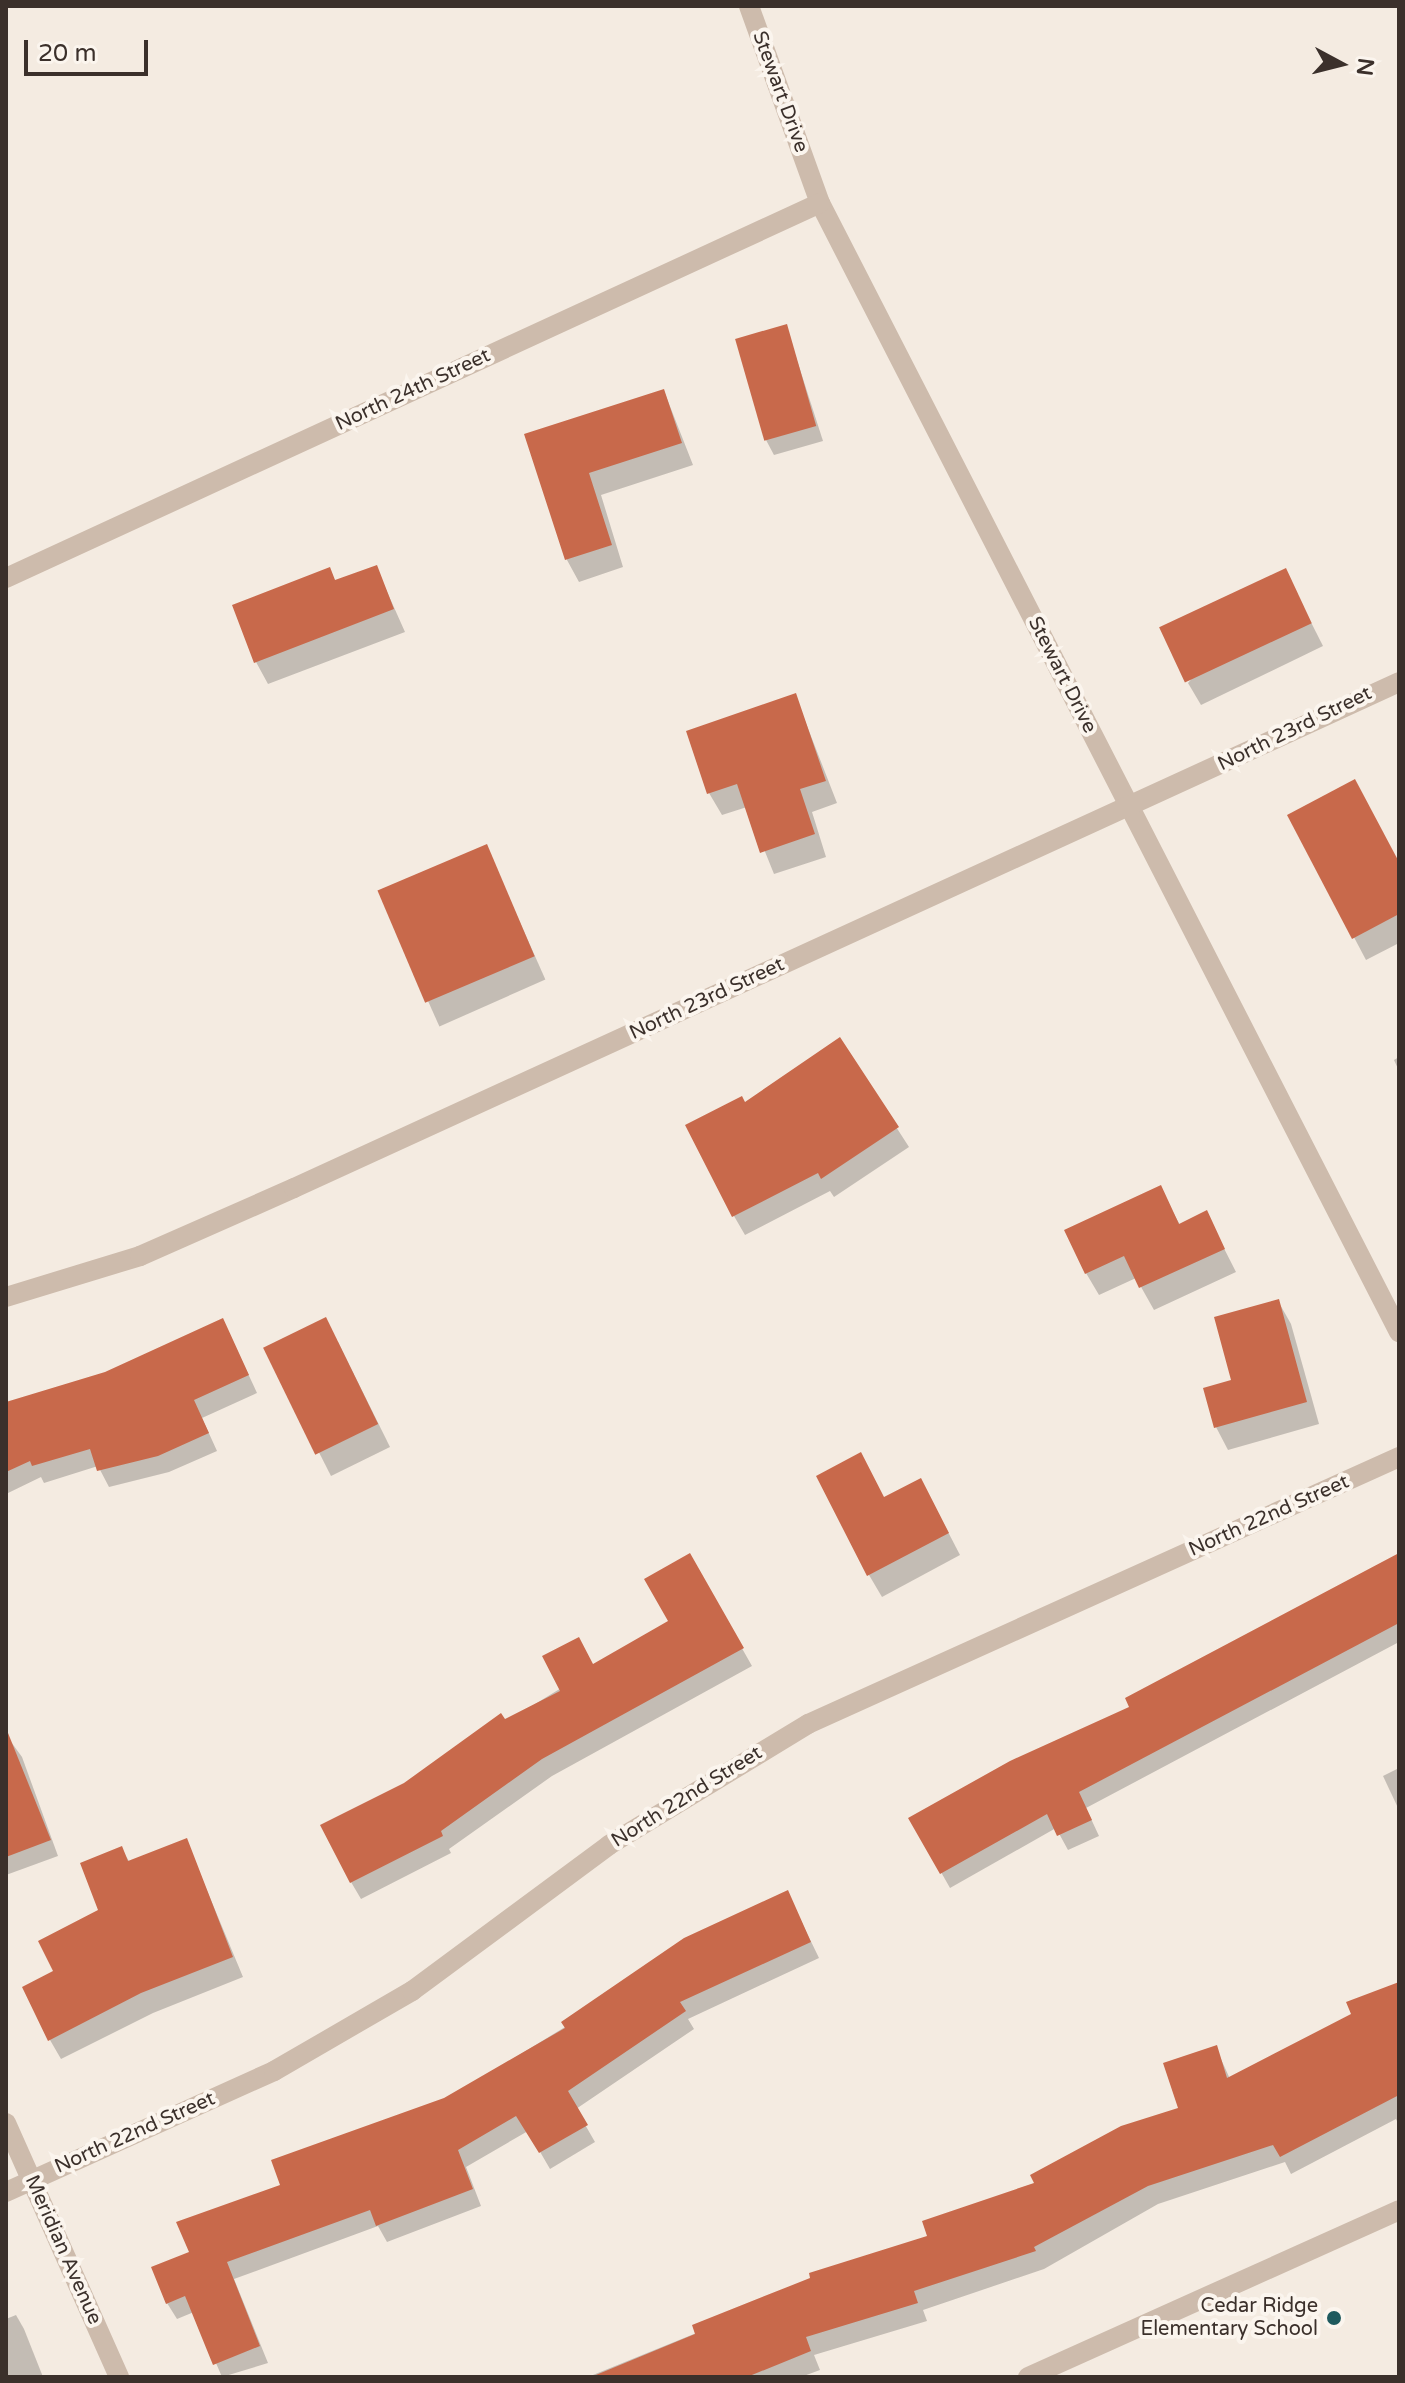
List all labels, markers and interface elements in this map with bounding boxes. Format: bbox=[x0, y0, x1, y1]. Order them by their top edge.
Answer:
scale bar bbox=[28, 24, 152, 74]
north arrow bbox=[1301, 24, 1381, 104]
street label: Stewart Drive bbox=[747, 28, 813, 156]
text: 20 m bbox=[38, 39, 96, 68]
text: N bbox=[1351, 57, 1379, 77]
street label: North 24th Street bbox=[332, 344, 494, 436]
street label: Stewart Drive bbox=[1022, 613, 1102, 737]
street label: North 23rd Street bbox=[1214, 681, 1376, 777]
street label: North 23rd Street bbox=[626, 953, 788, 1045]
street label: North 22nd Street bbox=[1185, 1470, 1353, 1562]
street label: North 22nd Street bbox=[607, 1741, 767, 1853]
street label: North 22nd Street bbox=[51, 2087, 219, 2179]
street label: Meridian Avenue bbox=[19, 2172, 107, 2328]
place label: Cedar Ridge Elementary School bbox=[1140, 2294, 1318, 2341]
marker: Cedar Ridge Elementary School bbox=[1325, 2309, 1343, 2327]

